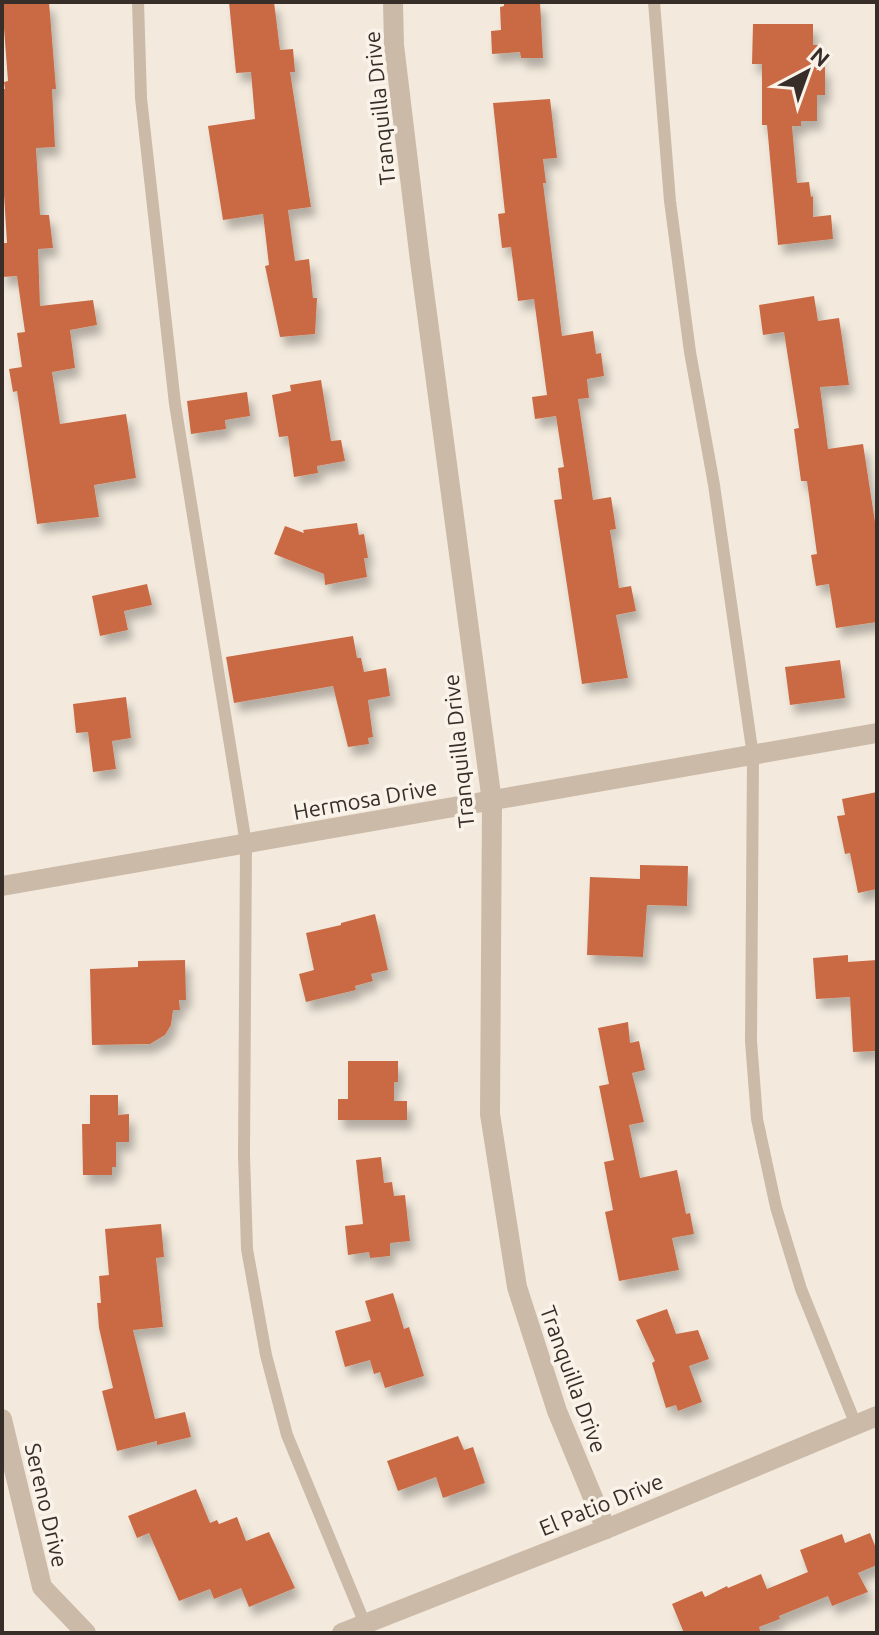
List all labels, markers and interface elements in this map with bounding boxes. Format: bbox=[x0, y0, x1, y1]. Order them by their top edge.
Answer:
street label: Tranquilla Drive bbox=[359, 30, 399, 186]
north arrow bbox=[767, 32, 847, 112]
text: N bbox=[806, 42, 835, 71]
street label: Tranquilla Drive bbox=[438, 673, 478, 829]
street label: Hermosa Drive bbox=[291, 774, 439, 824]
street label: Tranquilla Drive bbox=[536, 1302, 612, 1456]
street label: Sereno Drive bbox=[21, 1440, 73, 1570]
street label: El Patio Drive bbox=[535, 1468, 667, 1540]

